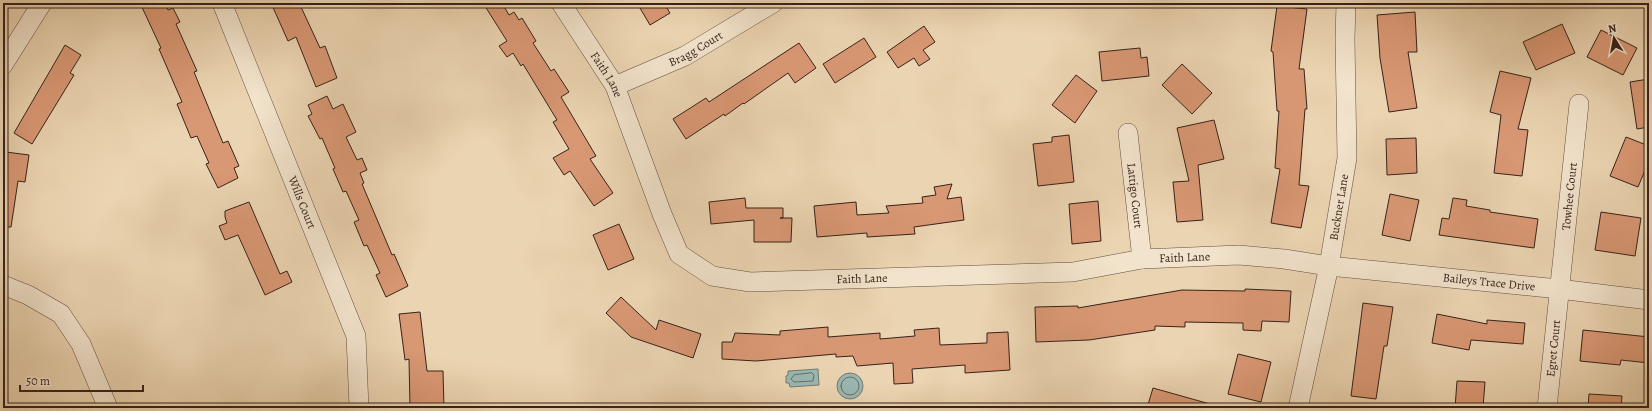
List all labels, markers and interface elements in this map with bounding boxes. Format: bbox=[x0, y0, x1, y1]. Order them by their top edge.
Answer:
north arrow bbox=[1594, 18, 1634, 58]
text: N bbox=[1607, 21, 1618, 37]
street label: Bragg Court bbox=[666, 27, 726, 70]
street label: Faith Lane bbox=[587, 48, 626, 100]
street label: Towhee Court bbox=[1558, 161, 1581, 231]
street label: Lattigo Court bbox=[1123, 162, 1147, 229]
street label: Wills Court bbox=[284, 173, 320, 231]
street label: Buckner Lane bbox=[1325, 173, 1352, 242]
street label: Faith Lane bbox=[1159, 248, 1210, 266]
street label: Baileys Trace Drive bbox=[1442, 269, 1536, 295]
street label: Faith Lane bbox=[836, 270, 888, 287]
street label: Egret Court bbox=[1542, 319, 1564, 378]
scale bar bbox=[20, 367, 143, 393]
text: 50 m bbox=[26, 373, 50, 389]

